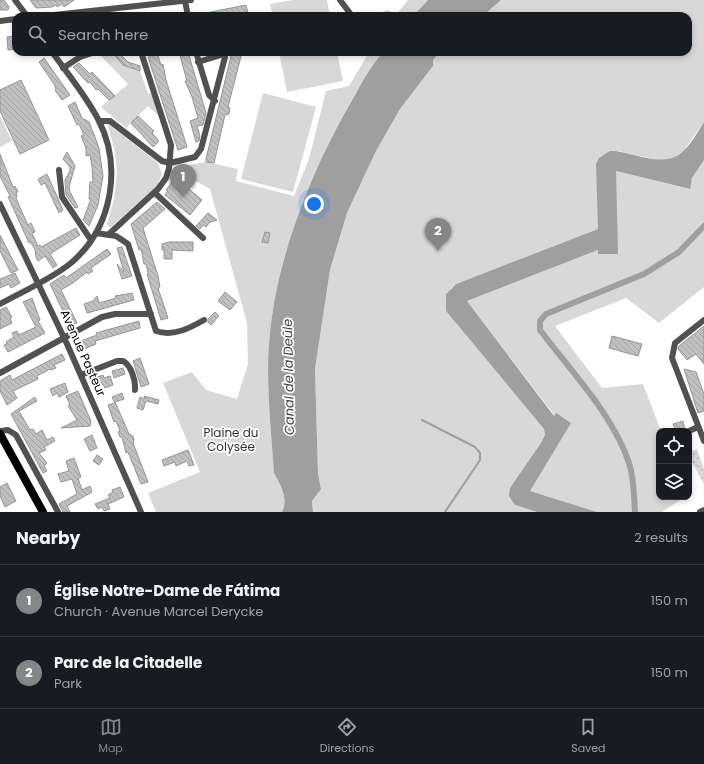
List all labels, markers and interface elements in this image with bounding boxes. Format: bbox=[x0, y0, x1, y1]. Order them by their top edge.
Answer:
search box bbox=[12, 12, 692, 56]
icon: search bbox=[26, 23, 48, 45]
text: Search here bbox=[58, 24, 148, 45]
pin: 1 bbox=[170, 164, 196, 197]
your location bbox=[304, 194, 324, 214]
pin: 2 bbox=[425, 218, 451, 251]
street label: Avenue Pasteur bbox=[57, 307, 110, 399]
water label: Canal de la Deûle bbox=[278, 319, 299, 435]
park label: Plaine du Colysée bbox=[203, 424, 259, 455]
map controls bbox=[656, 428, 692, 500]
button: locate bbox=[656, 428, 692, 464]
button: layers bbox=[656, 464, 692, 500]
text: Nearby bbox=[16, 526, 80, 550]
text: 2 results bbox=[634, 528, 688, 547]
text: Église Notre-Dame de Fátima bbox=[54, 580, 280, 601]
text: 1 bbox=[27, 591, 31, 610]
text: 150 m bbox=[651, 591, 688, 610]
text: Church · Avenue Marcel Derycke bbox=[54, 602, 263, 621]
text: Parc de la Citadelle bbox=[54, 652, 202, 673]
text: 2 bbox=[25, 663, 33, 682]
text: 150 m bbox=[651, 663, 688, 682]
text: Park bbox=[54, 674, 82, 693]
tab: Map bbox=[98, 716, 123, 757]
tab: Directions bbox=[320, 716, 374, 757]
tab: Saved bbox=[571, 716, 606, 757]

